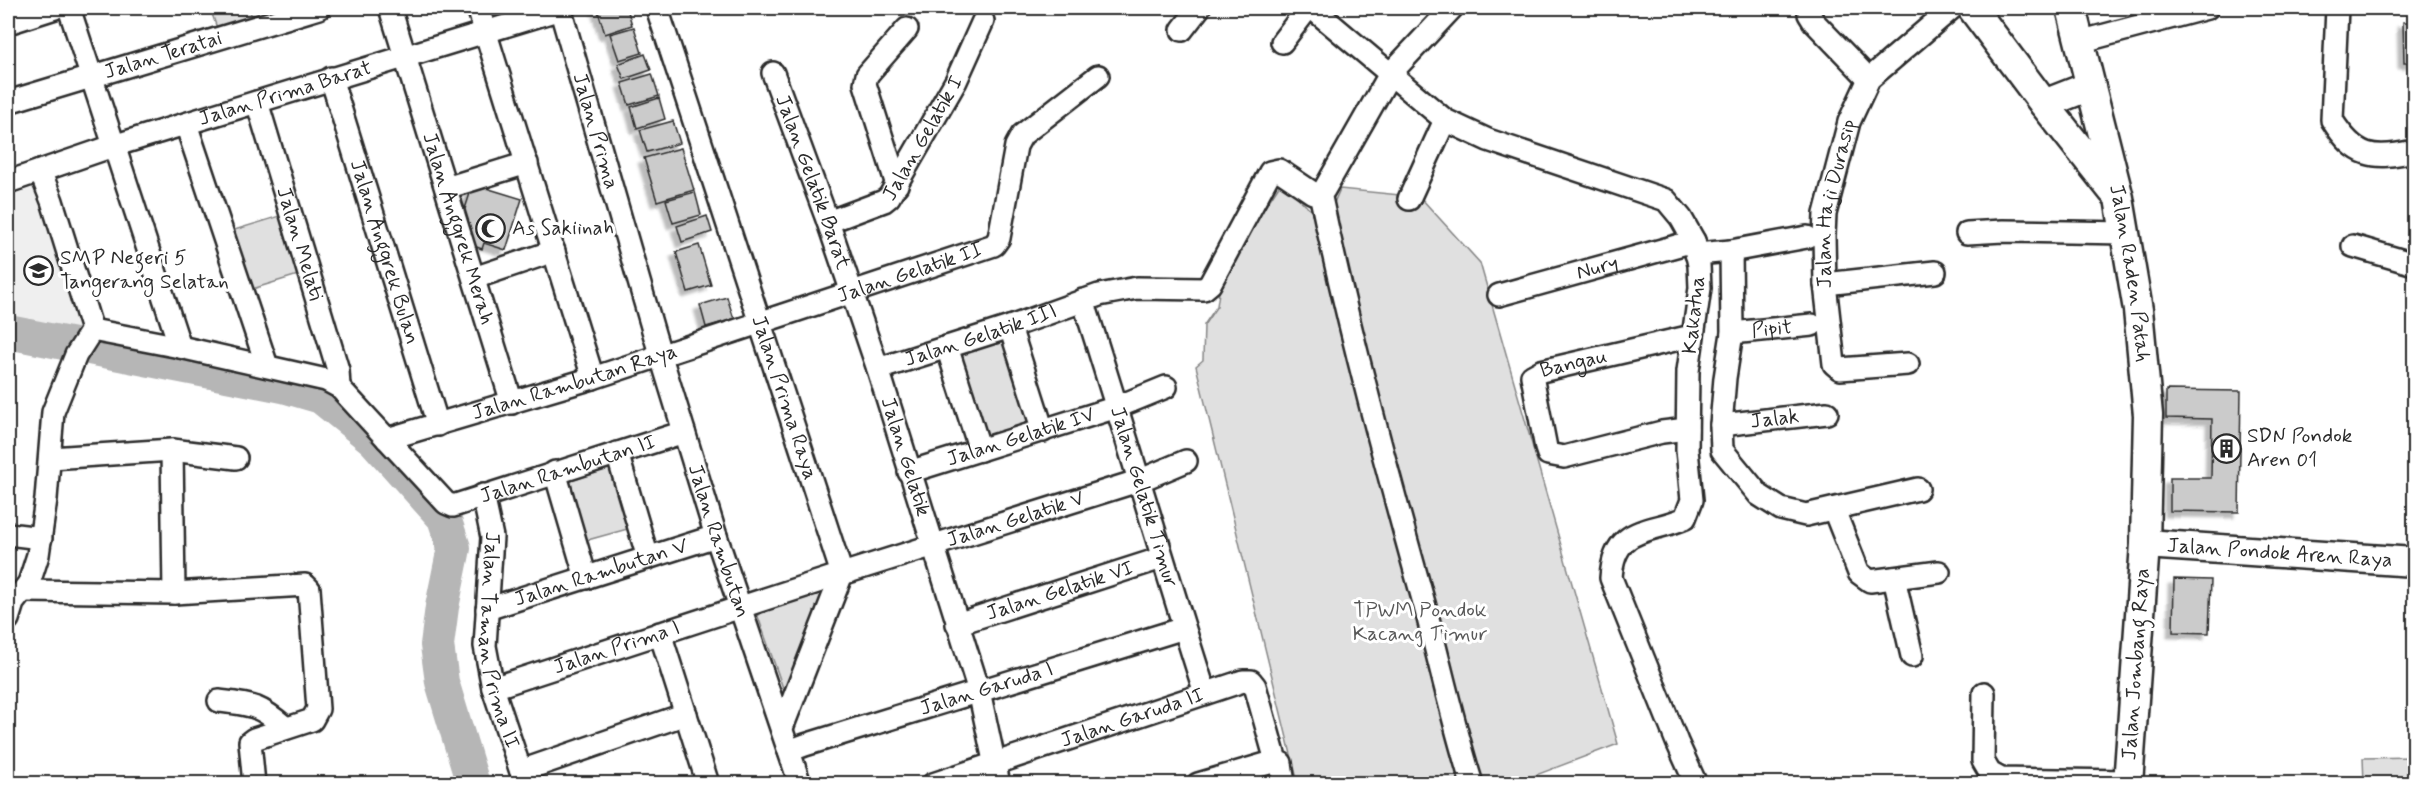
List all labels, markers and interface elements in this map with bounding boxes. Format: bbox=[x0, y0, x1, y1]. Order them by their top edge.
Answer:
street label: Jalan Teratai bbox=[101, 24, 226, 86]
street label: Jalan Prima Barat bbox=[195, 54, 375, 133]
street label: Jalan Prima bbox=[565, 70, 626, 192]
street label: Jalan Gelatik I bbox=[876, 71, 970, 206]
street label: Jalan Gelatik Barat bbox=[768, 91, 857, 274]
street label: Jalan Haji Durasip bbox=[1810, 116, 1863, 289]
street label: Jalan Anggrek Merah bbox=[415, 129, 501, 328]
street label: Jalan Anggrek Bulan bbox=[343, 156, 426, 348]
street label: Jalan Raden Patah bbox=[2102, 181, 2157, 363]
street label: Jalan Melati bbox=[269, 183, 330, 304]
mosque icon: As Sakiinah bbox=[475, 212, 507, 244]
place label: As Sakiinah bbox=[512, 214, 614, 242]
street label: Jalan Gelatik II bbox=[833, 236, 987, 310]
place label: SMP Negeri 5 Tangerang Selatan bbox=[60, 244, 229, 297]
street label: Nury bbox=[1573, 249, 1622, 287]
school or university icon: SMP Negeri 5 Tangerang Selatan bbox=[23, 254, 55, 286]
street label: Kakatua bbox=[1676, 275, 1712, 355]
street label: Jalan Gelatik III bbox=[901, 297, 1061, 374]
street label: Jalan Prima Raya bbox=[744, 312, 824, 484]
street label: Pipit bbox=[1750, 313, 1793, 345]
street label: Jalan Rambutan Raya bbox=[469, 337, 681, 427]
street label: Bangau bbox=[1537, 342, 1610, 385]
street label: Jalan Gelatik bbox=[874, 394, 937, 520]
street label: Jalan Gelatik IV bbox=[943, 401, 1098, 473]
street label: Jalak bbox=[1749, 402, 1800, 436]
street label: Jalan Gelatik Timur bbox=[1103, 403, 1185, 591]
place label: SDN Pondok Aren 01 bbox=[2247, 422, 2353, 474]
street label: Jalan Rambutan II bbox=[476, 428, 659, 510]
building icon: SDN Pondok Aren 01 bbox=[2210, 432, 2242, 464]
street label: Jalan Rambutan bbox=[681, 461, 757, 621]
street label: Jalan Gelatik V bbox=[943, 485, 1088, 554]
street label: Jalan Taman Prima II bbox=[471, 531, 526, 752]
street label: Jalan Rambutan V bbox=[511, 532, 692, 613]
street label: Jalan Pondok Aren Raya bbox=[2166, 532, 2393, 575]
street label: Jalan Gelatik VI bbox=[983, 554, 1137, 628]
street label: Jalan Jombang Raya bbox=[2115, 567, 2159, 761]
park label: TPWM Pondok Kacang Timur bbox=[1352, 596, 1488, 648]
street label: Jalan Prima I bbox=[550, 614, 683, 681]
street label: Jalan Garuda I bbox=[916, 655, 1057, 723]
street label: Jalan Garuda II bbox=[1057, 681, 1208, 755]

